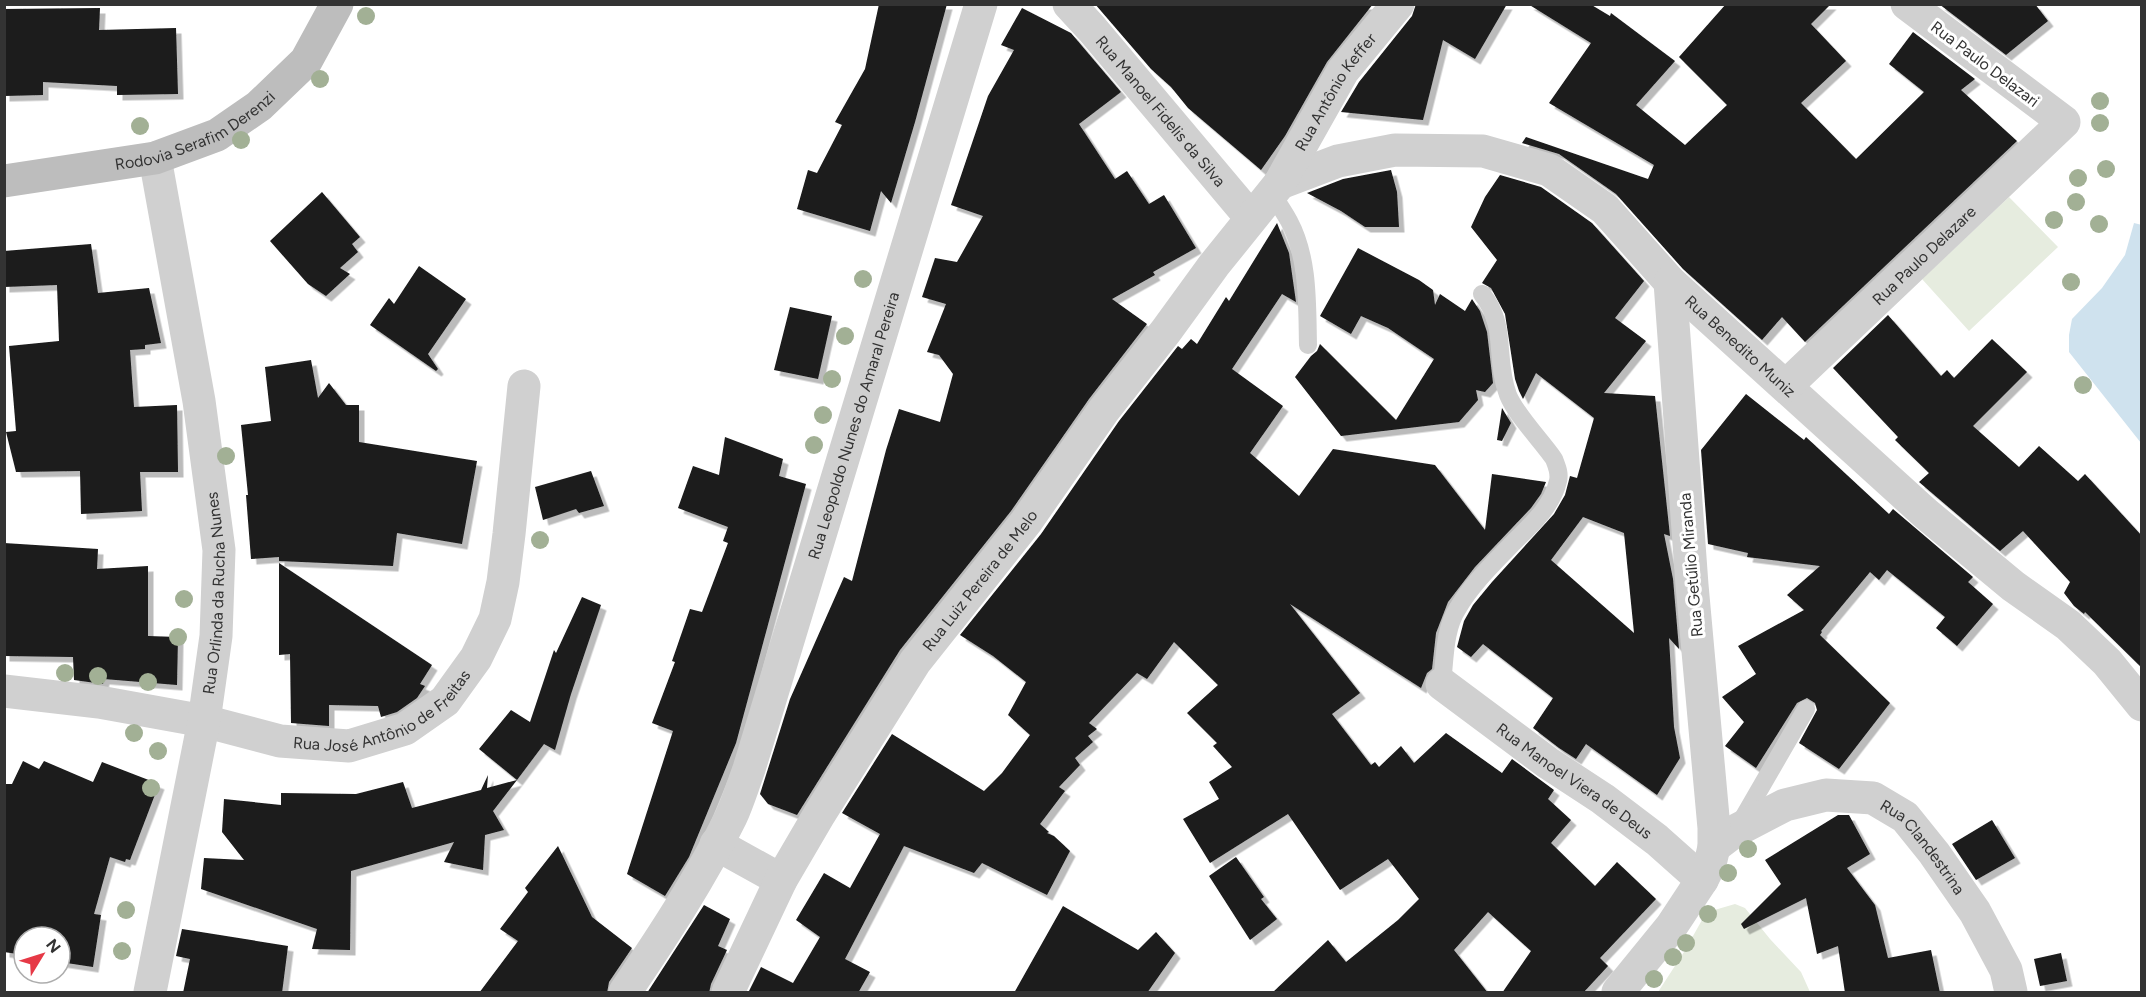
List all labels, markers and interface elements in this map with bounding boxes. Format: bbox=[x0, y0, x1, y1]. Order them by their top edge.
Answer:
street label: Rua Paulo Delazari bbox=[1927, 17, 2043, 111]
street label: Rua Antônio Keffer bbox=[1291, 29, 1380, 154]
street label: Rua Manoel Fidelis da Silva bbox=[1092, 32, 1230, 190]
street label: Rodovia Serafim Derenzi bbox=[113, 87, 279, 174]
street label: Rua Paulo Delazare bbox=[1868, 201, 1980, 309]
street label: Rua Leopoldo Nunes do Amaral Pereira bbox=[804, 289, 903, 561]
street label: Rua Benedito Muniz bbox=[1681, 291, 1800, 401]
street label: Rua Orlinda da Rucha Nunes bbox=[198, 491, 228, 696]
street label: Rua Getúlio Miranda bbox=[1675, 492, 1707, 638]
street label: Rua Luiz Pereira de Melo bbox=[918, 506, 1041, 655]
street label: Rua José Antônio de Freitas bbox=[292, 666, 474, 755]
street label: Rua Manoel Viera de Deus bbox=[1493, 719, 1656, 842]
street label: Rua Clandestrina bbox=[1877, 795, 1969, 898]
north arrow bbox=[12, 925, 72, 985]
text: N bbox=[42, 935, 65, 957]

